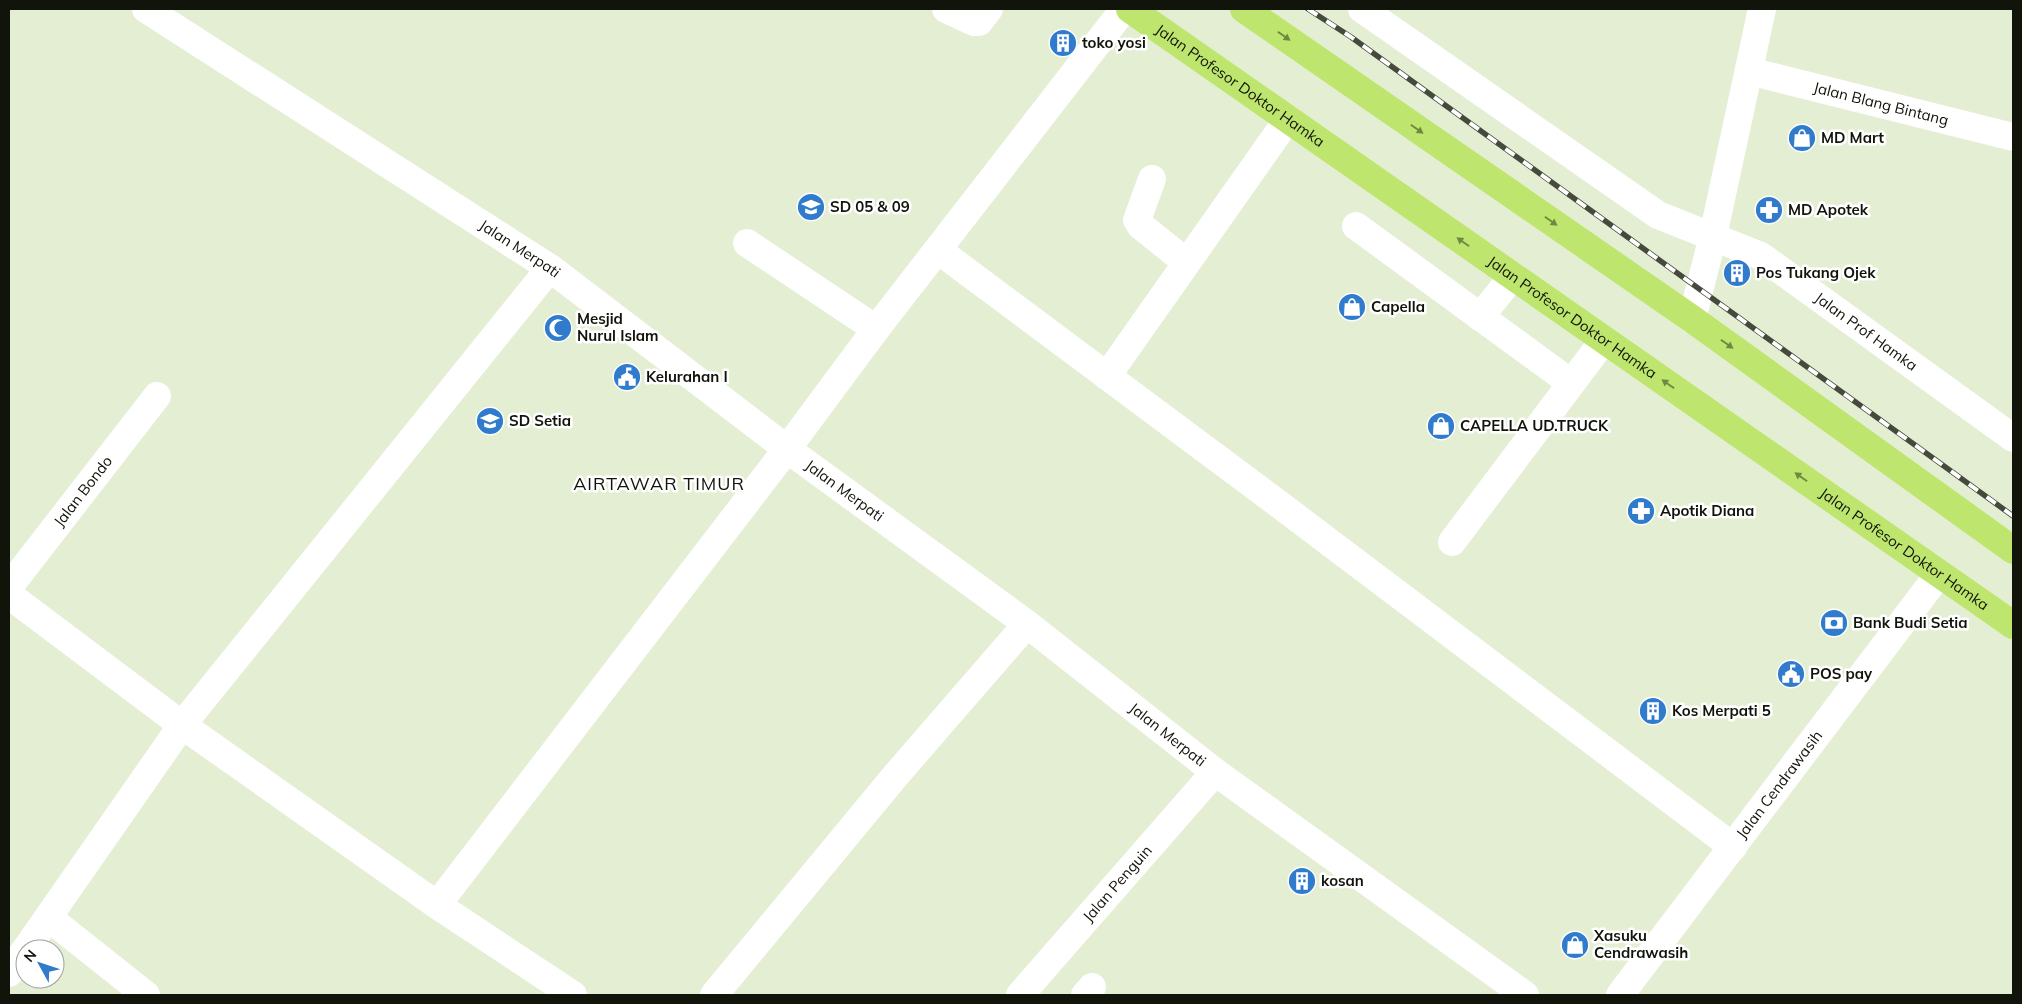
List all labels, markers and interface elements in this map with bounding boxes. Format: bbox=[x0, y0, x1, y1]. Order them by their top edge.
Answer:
street label: Jalan Profesor Doktor Hamka bbox=[1152, 20, 1328, 151]
building icon: toko yosi bbox=[1048, 28, 1078, 58]
one-way arrow bbox=[1277, 32, 1291, 41]
place label: toko yosi bbox=[1082, 33, 1146, 52]
street label: Jalan Blang Bintang bbox=[1812, 77, 1951, 130]
shop icon: MD Mart bbox=[1787, 123, 1817, 153]
one-way arrow bbox=[1411, 124, 1424, 134]
place label: MD Mart bbox=[1821, 128, 1884, 147]
school or university icon: SD 05 & 09 bbox=[796, 192, 826, 222]
pharmacy icon: MD Apotek bbox=[1754, 195, 1784, 225]
place label: SD 05 & 09 bbox=[830, 197, 910, 216]
place label: MD Apotek bbox=[1788, 200, 1869, 219]
street label: Jalan Merpati bbox=[476, 215, 564, 281]
one-way arrow bbox=[1544, 216, 1558, 226]
one-way arrow bbox=[1457, 236, 1470, 247]
street label: Jalan Profesor Doktor Hamka bbox=[1484, 251, 1661, 383]
building icon: Pos Tukang Ojek bbox=[1722, 258, 1752, 288]
place label: Pos Tukang Ojek bbox=[1756, 263, 1876, 282]
street label: Jalan Prof Hamka bbox=[1811, 288, 1921, 375]
shop icon: Capella bbox=[1337, 292, 1367, 322]
place label: Capella bbox=[1371, 297, 1425, 316]
place label: Mesjid Nurul Islam bbox=[577, 309, 659, 345]
mosque icon: Mesjid Nurul Islam bbox=[543, 313, 573, 343]
one-way arrow bbox=[1721, 339, 1734, 349]
public building icon: Kelurahan I bbox=[612, 362, 642, 392]
place label: Kelurahan I bbox=[646, 367, 728, 386]
one-way arrow bbox=[1661, 379, 1675, 389]
school or university icon: SD Setia bbox=[475, 406, 505, 436]
place label: SD Setia bbox=[509, 411, 571, 430]
shop icon: CAPELLA UD.TRUCK bbox=[1426, 411, 1456, 441]
place label: CAPELLA UD.TRUCK bbox=[1460, 416, 1609, 435]
street label: Jalan Bondo bbox=[49, 452, 116, 530]
street label: Jalan Merpati bbox=[802, 455, 888, 525]
district label: AIRTAWAR TIMUR bbox=[573, 472, 745, 495]
one-way arrow bbox=[1794, 472, 1808, 482]
street label: Jalan Profesor Doktor Hamka bbox=[1816, 483, 1993, 614]
pharmacy icon: Apotik Diana bbox=[1626, 496, 1656, 526]
place label: Apotik Diana bbox=[1660, 501, 1754, 520]
bank icon: Bank Budi Setia bbox=[1819, 608, 1849, 638]
place label: Bank Budi Setia bbox=[1853, 613, 1967, 632]
public building icon: POS pay bbox=[1776, 659, 1806, 689]
place label: POS pay bbox=[1810, 664, 1873, 683]
building icon: Kos Merpati 5 bbox=[1638, 696, 1668, 726]
street label: Jalan Merpati bbox=[1126, 698, 1210, 770]
place label: Kos Merpati 5 bbox=[1672, 701, 1771, 720]
street label: Jalan Cendrawasih bbox=[1732, 726, 1826, 842]
street label: Jalan Penguin bbox=[1078, 841, 1156, 926]
building icon: kosan bbox=[1287, 866, 1317, 896]
place label: kosan bbox=[1321, 871, 1364, 890]
place label: Xasuku Cendrawasih bbox=[1593, 926, 1688, 962]
shop icon: Xasuku Cendrawasih bbox=[1560, 930, 1590, 960]
north arrow bbox=[15, 939, 65, 989]
text: N bbox=[20, 946, 40, 965]

